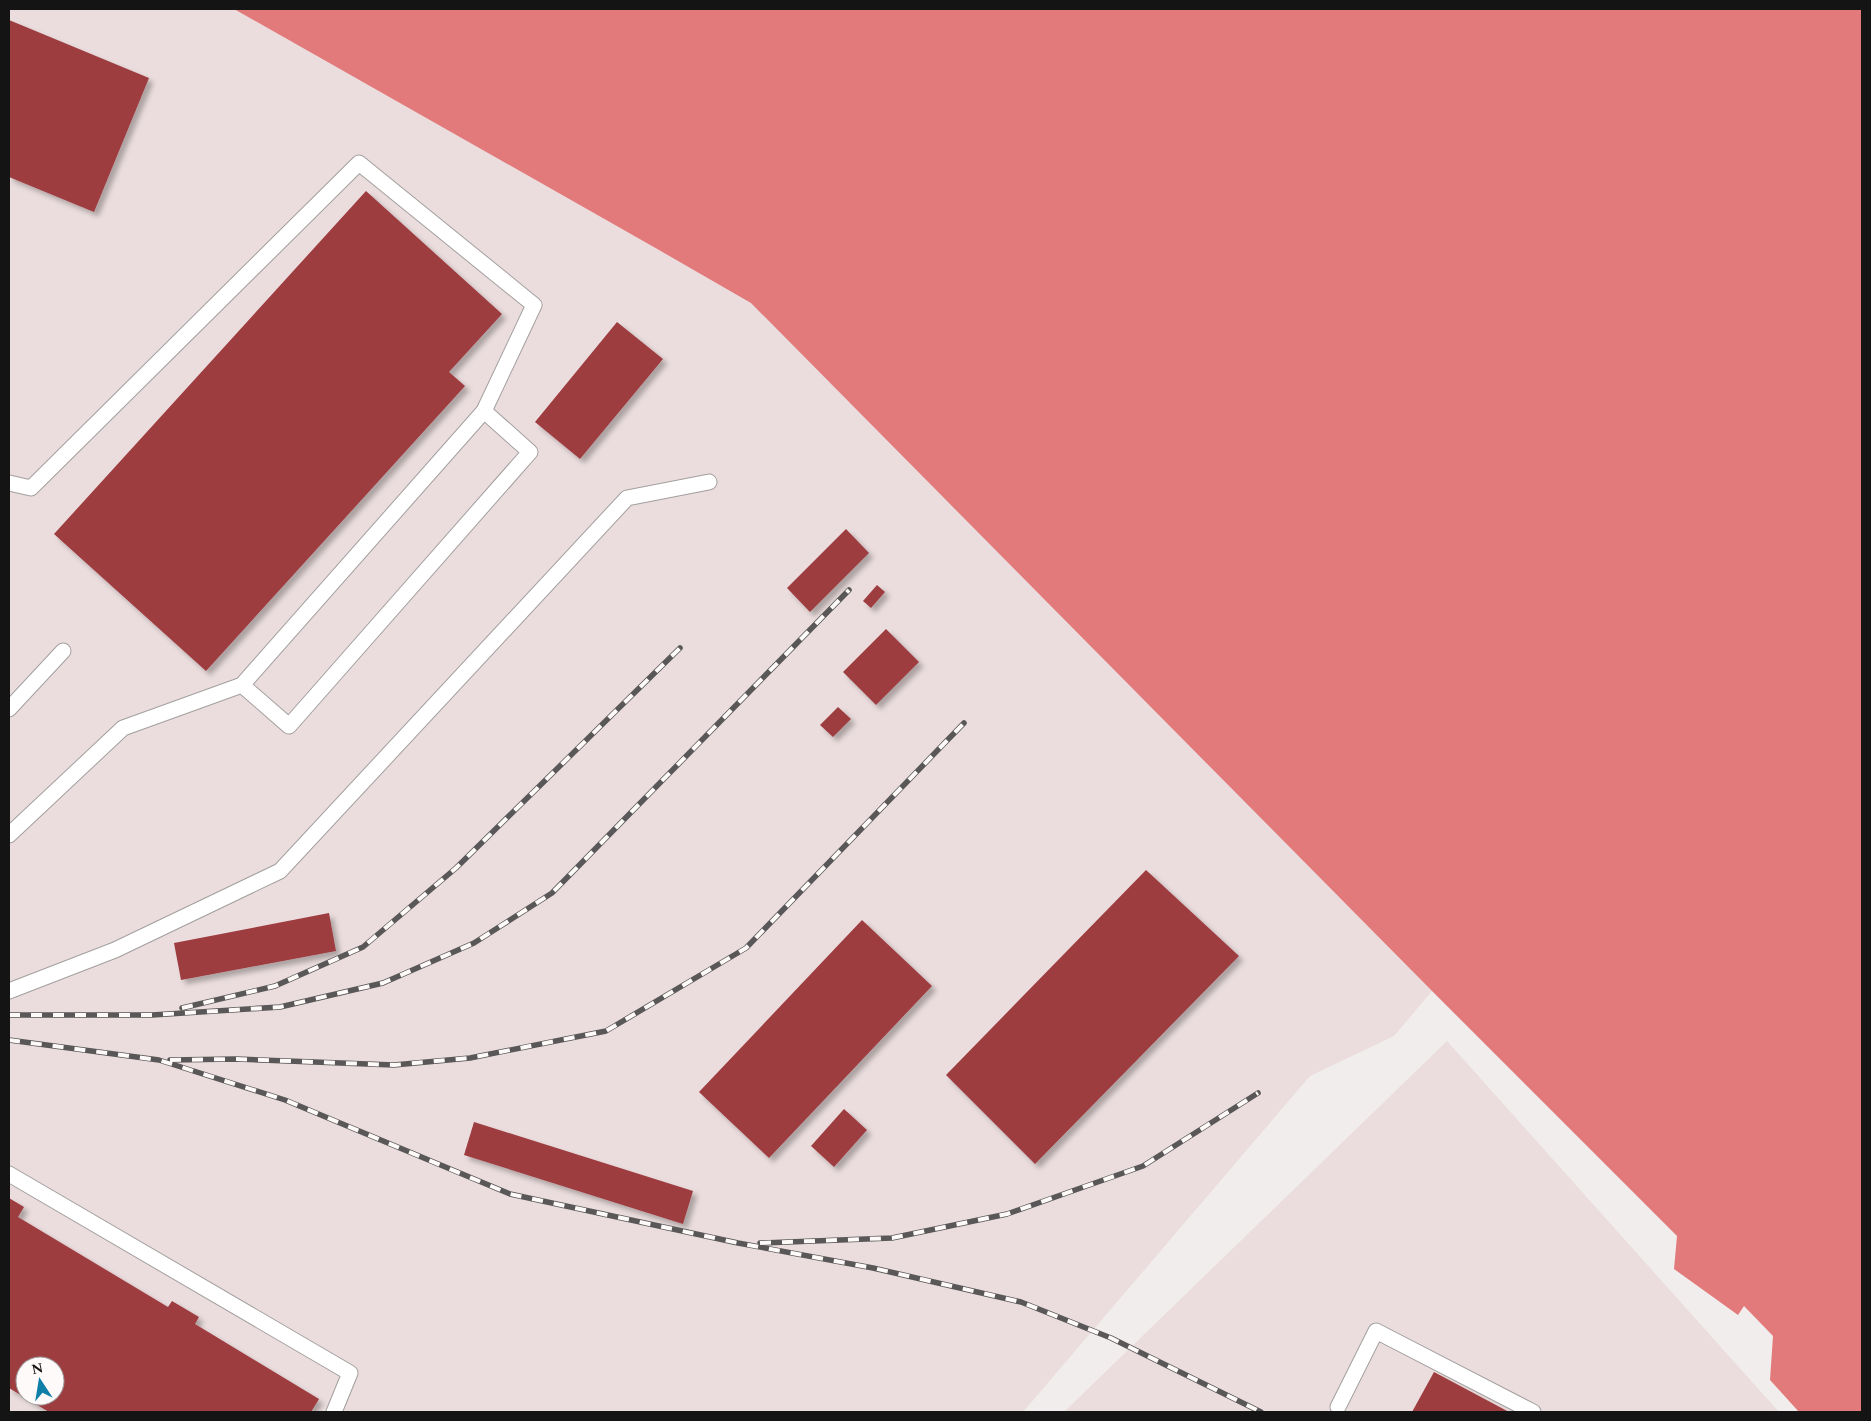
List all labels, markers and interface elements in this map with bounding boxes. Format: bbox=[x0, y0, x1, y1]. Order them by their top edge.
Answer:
north arrow bbox=[15, 1356, 65, 1406]
text: N bbox=[30, 1357, 45, 1380]

